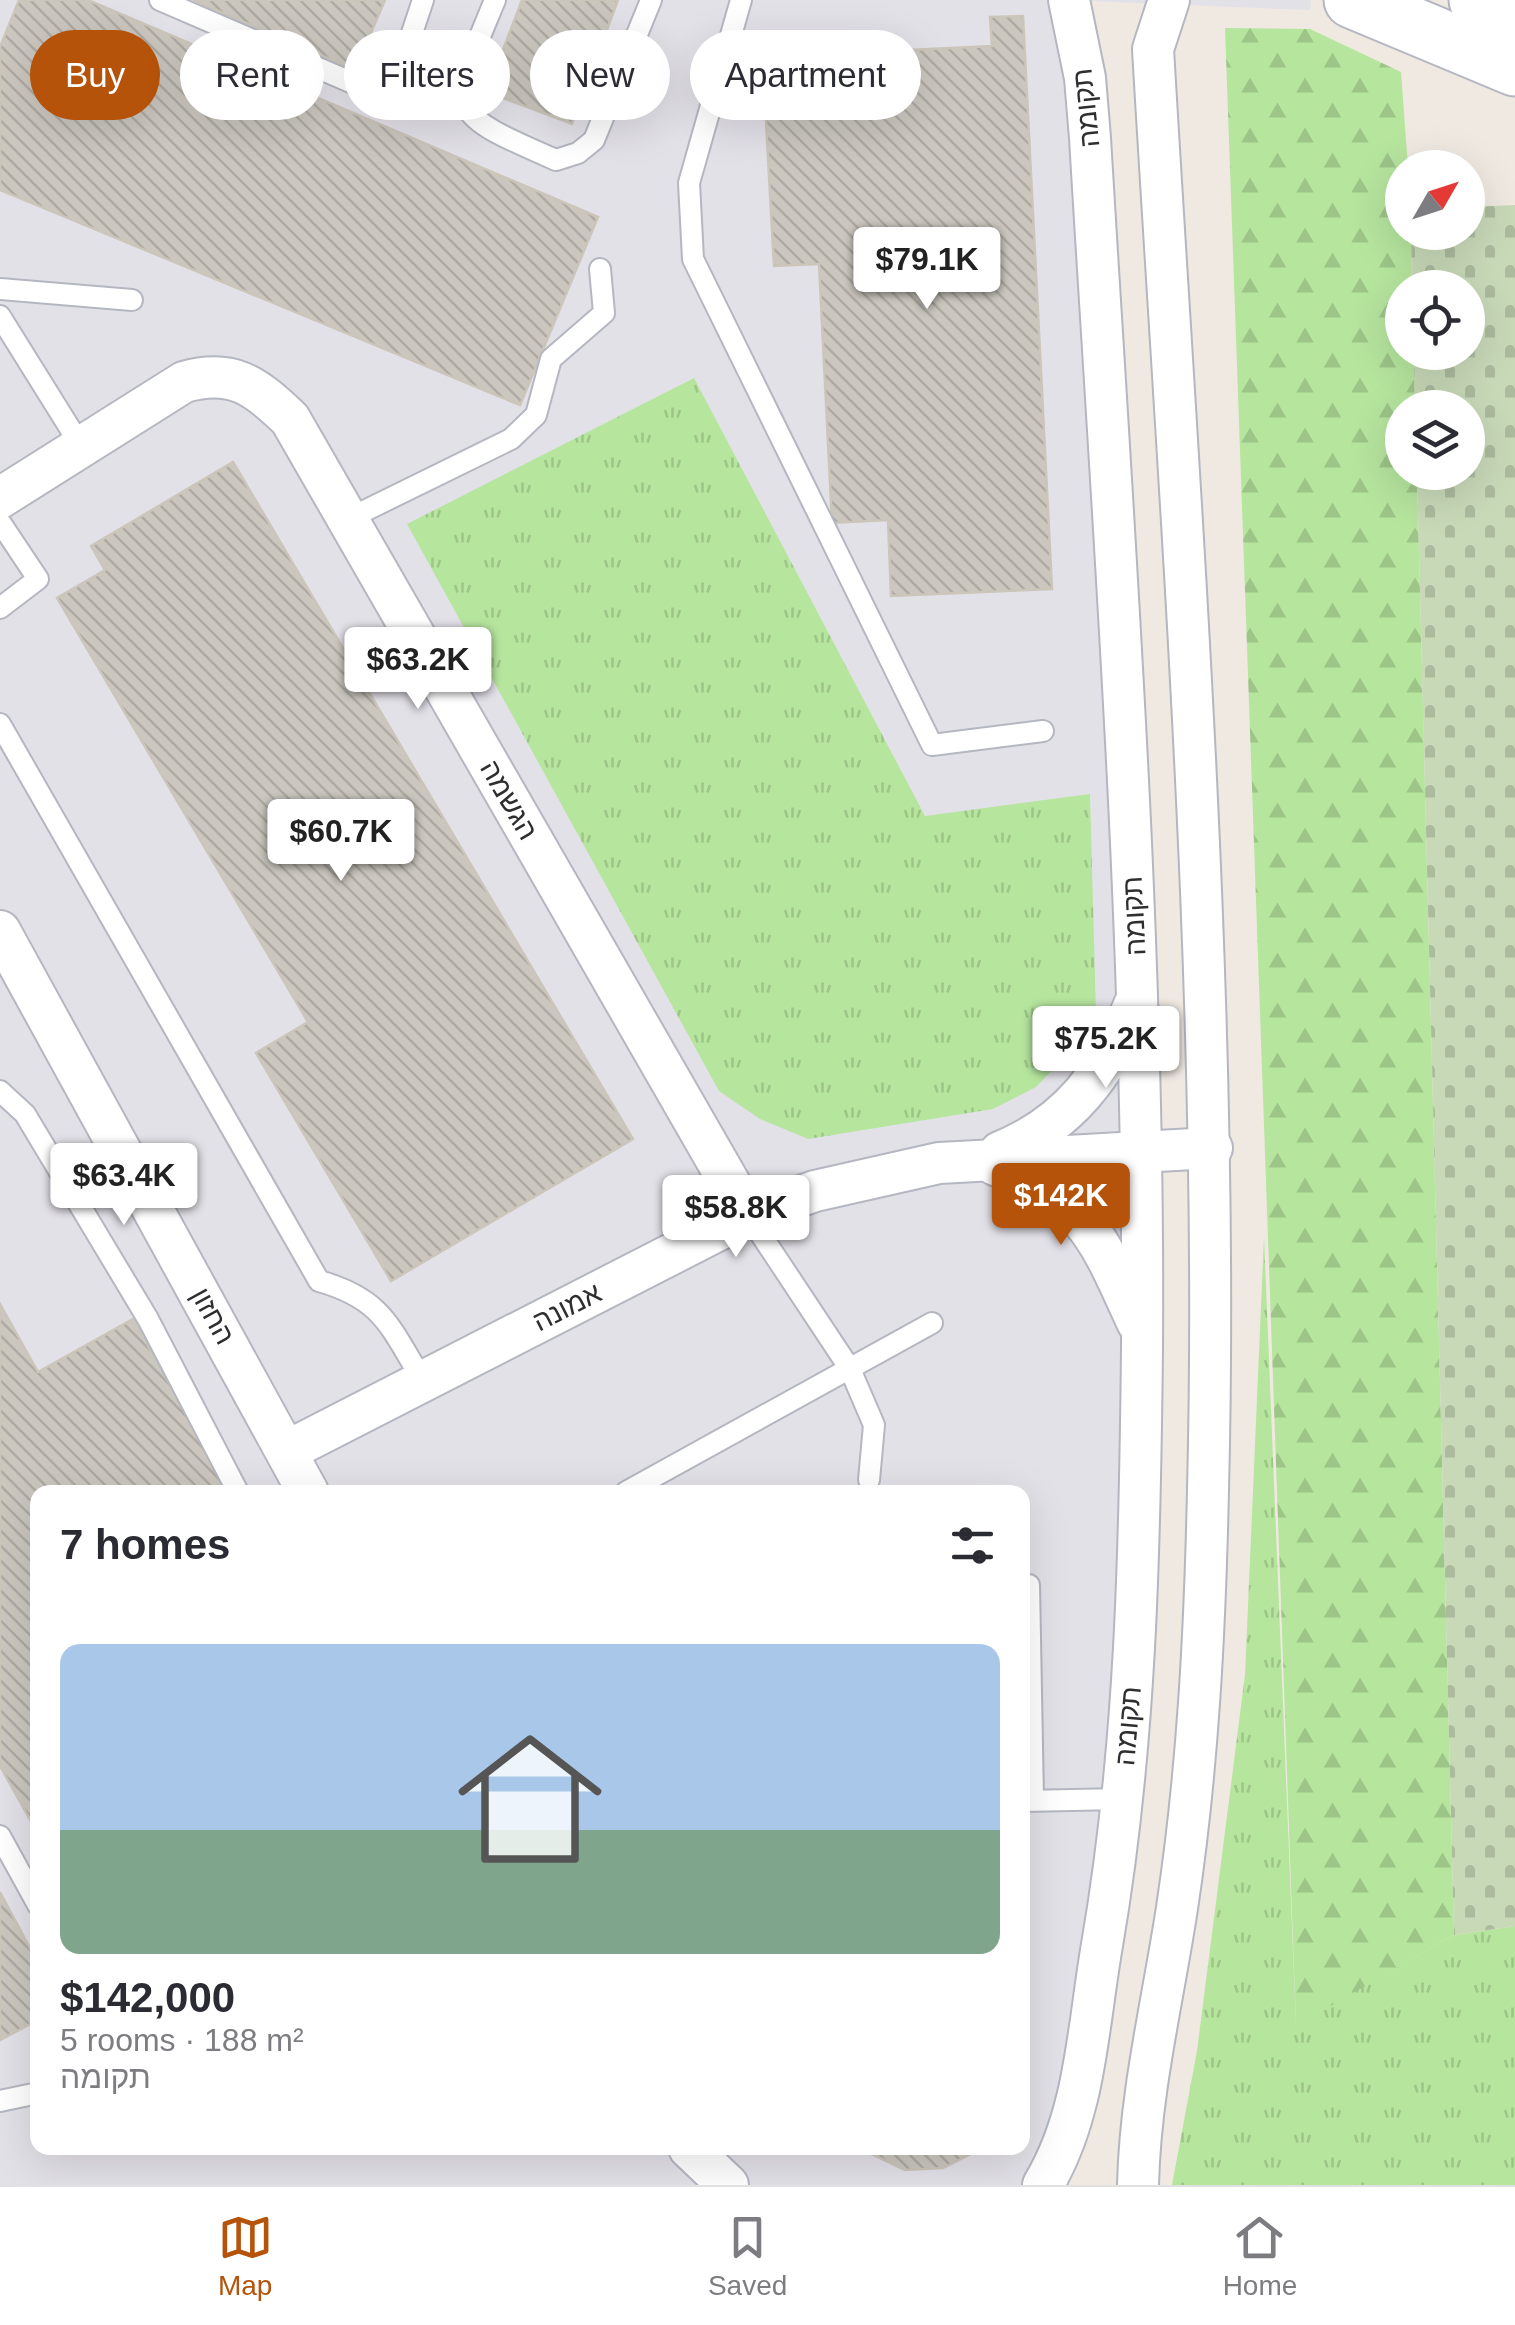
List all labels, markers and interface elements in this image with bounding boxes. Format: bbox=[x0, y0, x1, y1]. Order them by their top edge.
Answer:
chip: Buy bbox=[30, 30, 160, 120]
chip: Rent bbox=[180, 30, 324, 120]
chip: Filters bbox=[344, 30, 510, 120]
chip: New bbox=[530, 30, 670, 120]
chip: Apartment bbox=[690, 30, 921, 120]
street label: תקומה bbox=[1066, 67, 1106, 149]
north arrow bbox=[1385, 150, 1485, 250]
map controls bbox=[1385, 150, 1485, 490]
pin: $79.1K bbox=[846, 227, 1008, 312]
text: $79.1K bbox=[875, 241, 979, 277]
button: locate bbox=[1385, 270, 1485, 370]
button: layers bbox=[1385, 390, 1485, 490]
pin: $63.2K bbox=[337, 627, 499, 712]
text: $63.2K bbox=[366, 641, 470, 677]
street label: הגשמה bbox=[474, 755, 544, 845]
pin: $60.7K bbox=[260, 799, 422, 884]
text: $60.7K bbox=[289, 813, 393, 849]
street label: תקומה bbox=[1116, 875, 1152, 957]
pin: $75.2K bbox=[1025, 1006, 1187, 1091]
text: $75.2K bbox=[1054, 1020, 1158, 1056]
pin: $63.4K bbox=[43, 1143, 205, 1228]
text: $63.4K bbox=[72, 1157, 176, 1193]
pin: $142K bbox=[991, 1163, 1131, 1248]
pin: $58.8K bbox=[655, 1175, 817, 1260]
text: $142K bbox=[1014, 1177, 1108, 1213]
text: $58.8K bbox=[684, 1189, 788, 1225]
street label: אמונה bbox=[528, 1276, 607, 1337]
street label: החזון bbox=[185, 1282, 241, 1350]
icon: filters bbox=[945, 1518, 1000, 1573]
text: 7 homes bbox=[60, 1521, 230, 1568]
street label: תקומה bbox=[1109, 1685, 1147, 1767]
icon: home bbox=[440, 1709, 620, 1889]
text: $142,000 bbox=[60, 1974, 235, 2021]
text: 5 rooms · 188 m² bbox=[60, 2022, 304, 2058]
text: תקומה bbox=[60, 2059, 151, 2095]
tab: Map bbox=[218, 2210, 273, 2302]
tab: Saved bbox=[708, 2210, 787, 2302]
tab: Home bbox=[1223, 2210, 1297, 2302]

